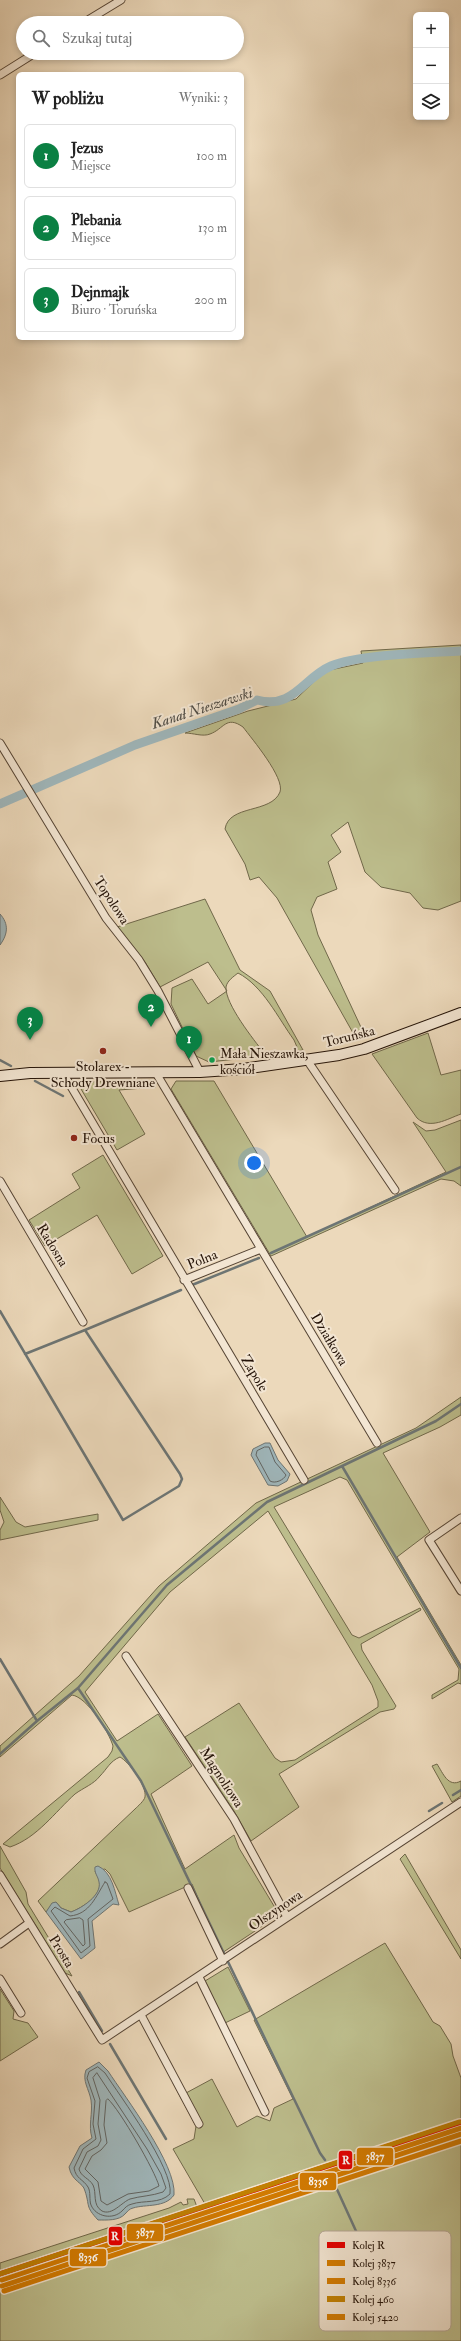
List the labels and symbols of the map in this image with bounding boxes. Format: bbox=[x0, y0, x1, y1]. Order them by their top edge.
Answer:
water label: Kanał Nieszawski bbox=[148, 683, 255, 734]
street label: Topolowa bbox=[89, 873, 133, 928]
pin: 2 bbox=[138, 994, 164, 1027]
pin: 3 bbox=[17, 1007, 43, 1040]
street label: Toruńska bbox=[322, 1022, 377, 1051]
pin: 1 bbox=[176, 1026, 202, 1059]
marker: Stolarex - Schody Drewniane bbox=[98, 1046, 108, 1056]
place label: Mała Nieszawka, kościół bbox=[220, 1046, 308, 1078]
marker: Mała Nieszawka, kościół bbox=[207, 1055, 217, 1065]
place label: Stolarex - Schody Drewniane bbox=[51, 1058, 155, 1092]
place label: Focus bbox=[82, 1130, 115, 1147]
marker: Focus bbox=[69, 1133, 79, 1143]
your location bbox=[244, 1153, 264, 1173]
street label: Radosna bbox=[33, 1221, 72, 1270]
street label: Polna bbox=[185, 1246, 220, 1273]
street label: Działkowa bbox=[307, 1310, 352, 1369]
street label: Zapole bbox=[236, 1352, 272, 1395]
street label: Magnoliowa bbox=[196, 1744, 247, 1811]
street label: Olszynowa bbox=[245, 1886, 306, 1935]
street label: Prosta bbox=[45, 1932, 78, 1971]
line badge: 3837 bbox=[356, 2147, 394, 2166]
line badge: R bbox=[338, 2150, 353, 2170]
text: 3837 bbox=[366, 2150, 385, 2163]
text: R bbox=[342, 2154, 351, 2167]
line badge: 8336 bbox=[299, 2172, 337, 2191]
text: 8336 bbox=[308, 2175, 329, 2188]
line badge: 3837 bbox=[126, 2223, 164, 2242]
line badge: R bbox=[108, 2226, 123, 2246]
text: 3837 bbox=[136, 2226, 155, 2239]
text: R bbox=[111, 2230, 120, 2243]
legend bbox=[319, 2231, 451, 2331]
text: Kolej R bbox=[352, 2239, 386, 2253]
line badge: 8336 bbox=[69, 2248, 107, 2267]
text: 8336 bbox=[78, 2251, 99, 2264]
text: Kolej 3837 bbox=[352, 2257, 396, 2271]
text: Kolej 8336 bbox=[352, 2275, 398, 2289]
text: Kolej 460 bbox=[352, 2293, 394, 2307]
text: Kolej 5420 bbox=[352, 2311, 399, 2325]

